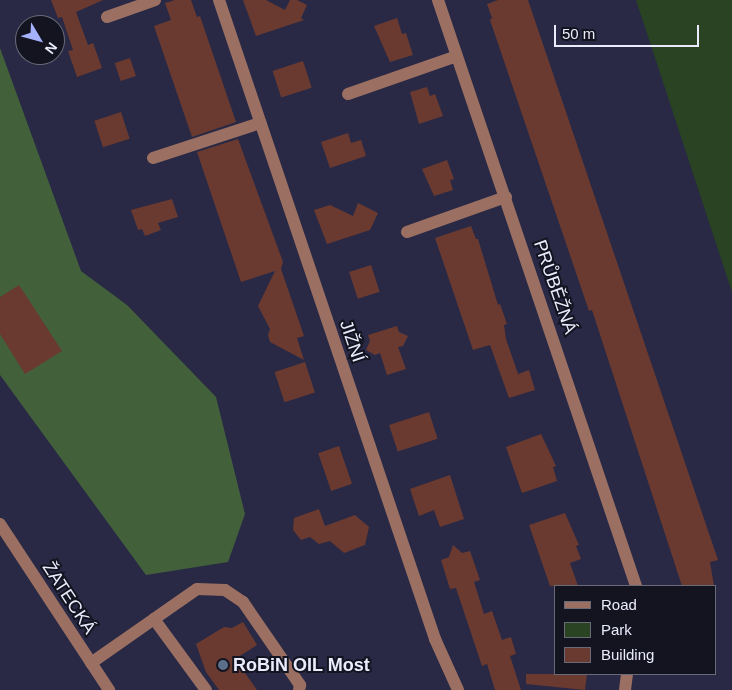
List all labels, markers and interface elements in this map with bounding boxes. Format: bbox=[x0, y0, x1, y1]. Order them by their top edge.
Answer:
north arrow bbox=[15, 15, 65, 65]
scale bar bbox=[557, 15, 702, 47]
text: 50 m bbox=[562, 25, 595, 42]
text: N bbox=[42, 40, 61, 57]
street label: PRŮBĚŽNÁ bbox=[529, 237, 581, 337]
street label: JIŽNÍ bbox=[335, 317, 369, 365]
street label: ŽATECKÁ bbox=[38, 558, 100, 638]
legend bbox=[554, 585, 717, 675]
text: Road bbox=[601, 596, 637, 613]
text: Park bbox=[601, 621, 632, 638]
text: Building bbox=[601, 646, 654, 663]
place label: RoBiN OIL Most bbox=[233, 654, 370, 676]
marker: RoBiN OIL Most bbox=[217, 659, 229, 671]

